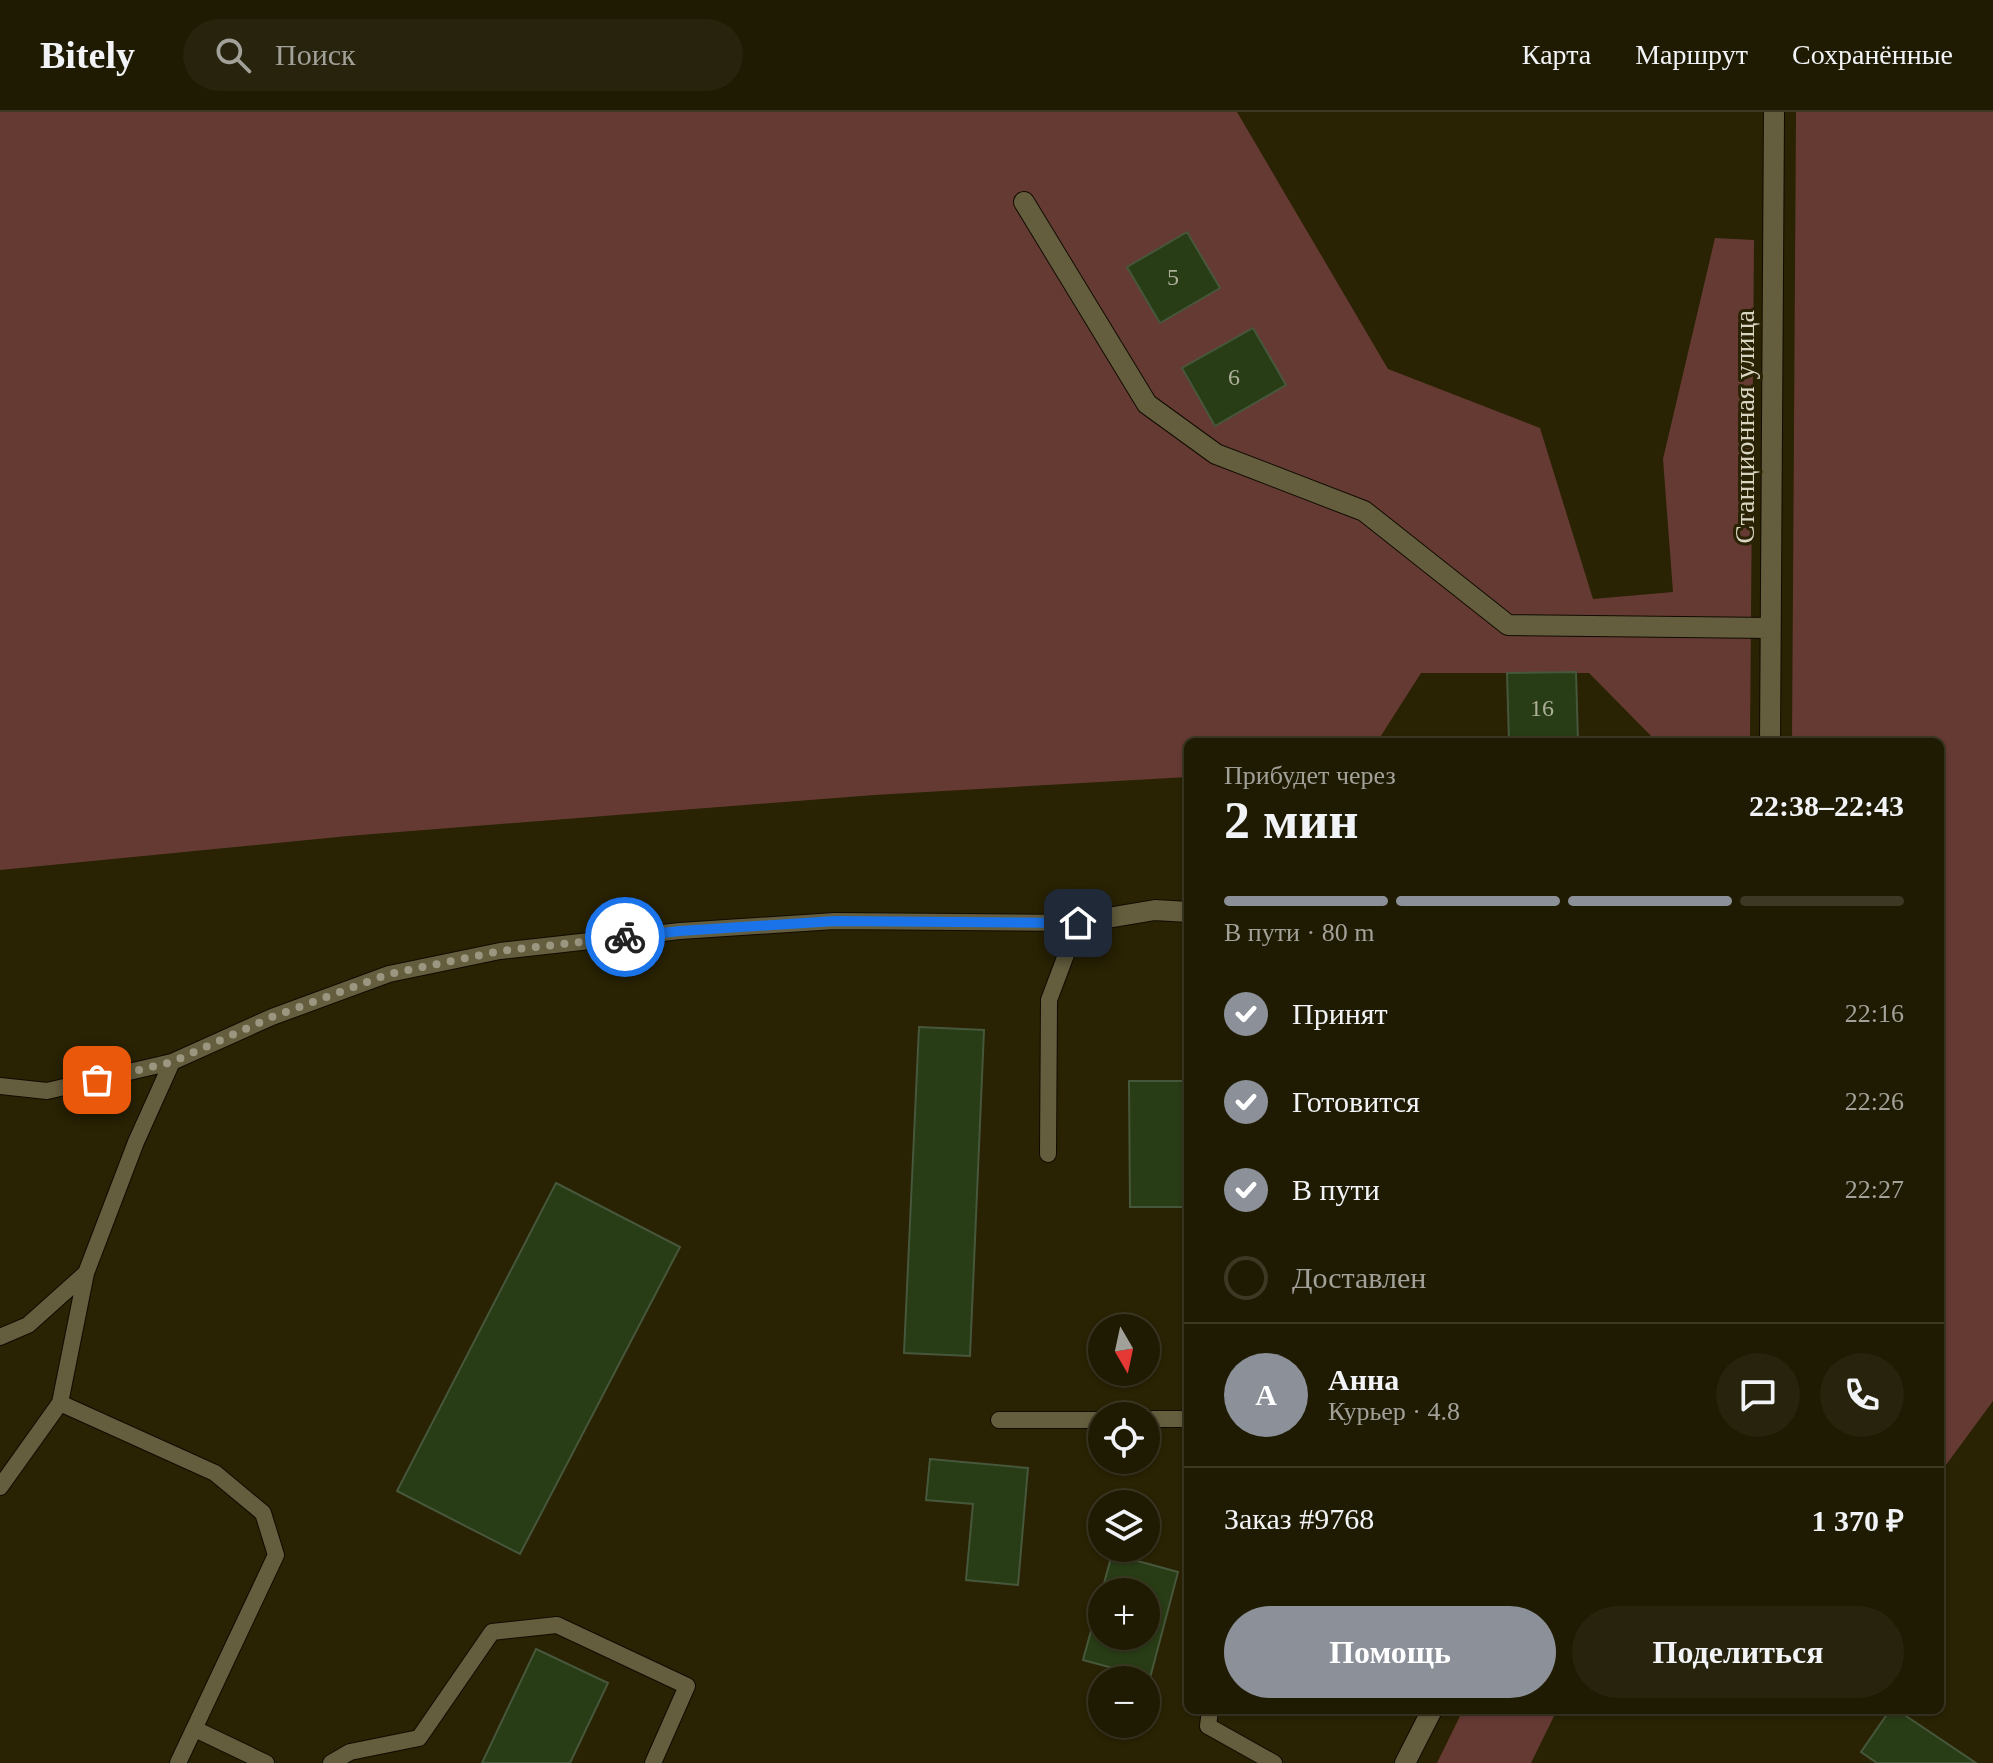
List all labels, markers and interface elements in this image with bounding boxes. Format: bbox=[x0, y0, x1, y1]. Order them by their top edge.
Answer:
search box bbox=[183, 19, 743, 91]
icon: search bbox=[211, 33, 255, 77]
text: Bitely bbox=[40, 34, 135, 76]
text: Поиск bbox=[275, 38, 356, 71]
text: Карта bbox=[1522, 39, 1591, 70]
text: Маршрут bbox=[1635, 39, 1748, 70]
text: Сохранённые bbox=[1792, 39, 1953, 70]
house number: 5 bbox=[1167, 264, 1179, 290]
street label: Станционная улица bbox=[1729, 310, 1760, 544]
house number: 6 bbox=[1228, 364, 1240, 390]
house number: 16 bbox=[1530, 695, 1554, 721]
text: Прибудет через bbox=[1224, 761, 1396, 790]
text: 22:38–22:43 bbox=[1749, 789, 1904, 822]
text: 2 мин bbox=[1224, 792, 1358, 849]
pin bbox=[1044, 889, 1112, 957]
courier bbox=[585, 897, 665, 977]
icon: home bbox=[1056, 901, 1100, 945]
icon: bike bbox=[603, 915, 647, 959]
text: В пути · 80 m bbox=[1224, 918, 1374, 947]
icon: check bbox=[1224, 992, 1268, 1036]
text: Принят bbox=[1292, 997, 1388, 1030]
text: 22:16 bbox=[1845, 999, 1904, 1028]
pin bbox=[63, 1046, 131, 1114]
icon: bag bbox=[75, 1058, 119, 1102]
icon: check bbox=[1224, 1080, 1268, 1124]
text: Готовится bbox=[1292, 1085, 1420, 1118]
text: 22:26 bbox=[1845, 1087, 1904, 1116]
icon: check bbox=[1224, 1168, 1268, 1212]
text: В пути bbox=[1292, 1173, 1380, 1206]
text: 22:27 bbox=[1845, 1175, 1904, 1204]
text: Доставлен bbox=[1292, 1261, 1426, 1294]
north arrow bbox=[1088, 1314, 1160, 1386]
map controls bbox=[1088, 1314, 1160, 1738]
button: chat bbox=[1716, 1353, 1800, 1437]
button: phone bbox=[1820, 1353, 1904, 1437]
text: Анна bbox=[1328, 1363, 1399, 1396]
text: А bbox=[1255, 1378, 1277, 1411]
text: Курьер · 4.8 bbox=[1328, 1397, 1460, 1426]
button: locate bbox=[1088, 1402, 1160, 1474]
button: layers bbox=[1088, 1490, 1160, 1562]
text: Заказ #9768 bbox=[1224, 1502, 1374, 1535]
text: 1 370 ₽ bbox=[1812, 1504, 1904, 1537]
button: + bbox=[1088, 1578, 1160, 1650]
button: Помощь bbox=[1224, 1606, 1556, 1698]
button: Поделиться bbox=[1572, 1606, 1904, 1698]
button: − bbox=[1088, 1666, 1160, 1738]

